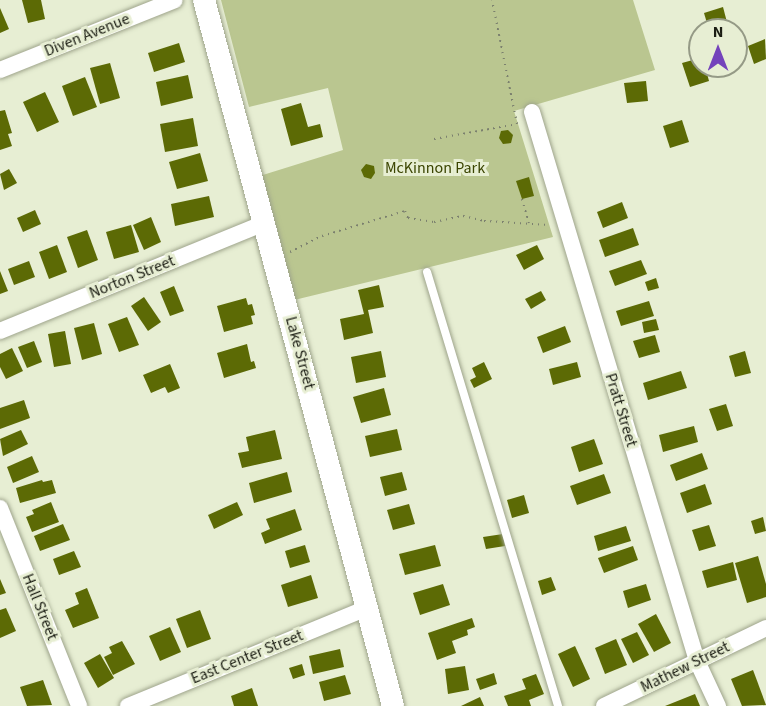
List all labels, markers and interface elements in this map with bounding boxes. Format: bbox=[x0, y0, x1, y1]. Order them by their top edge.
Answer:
street label: Diven Avenue bbox=[42, 9, 132, 61]
north arrow bbox=[688, 18, 748, 78]
text: N bbox=[713, 21, 723, 43]
park label: McKinnon Park bbox=[385, 158, 485, 178]
street label: Norton Street bbox=[86, 251, 178, 303]
street label: Lake Street bbox=[281, 314, 319, 392]
street label: Pratt Street bbox=[601, 371, 641, 449]
street label: Hall Street bbox=[18, 571, 62, 643]
street label: East Center Street bbox=[188, 626, 306, 688]
street label: Mathew Street bbox=[637, 637, 733, 697]

